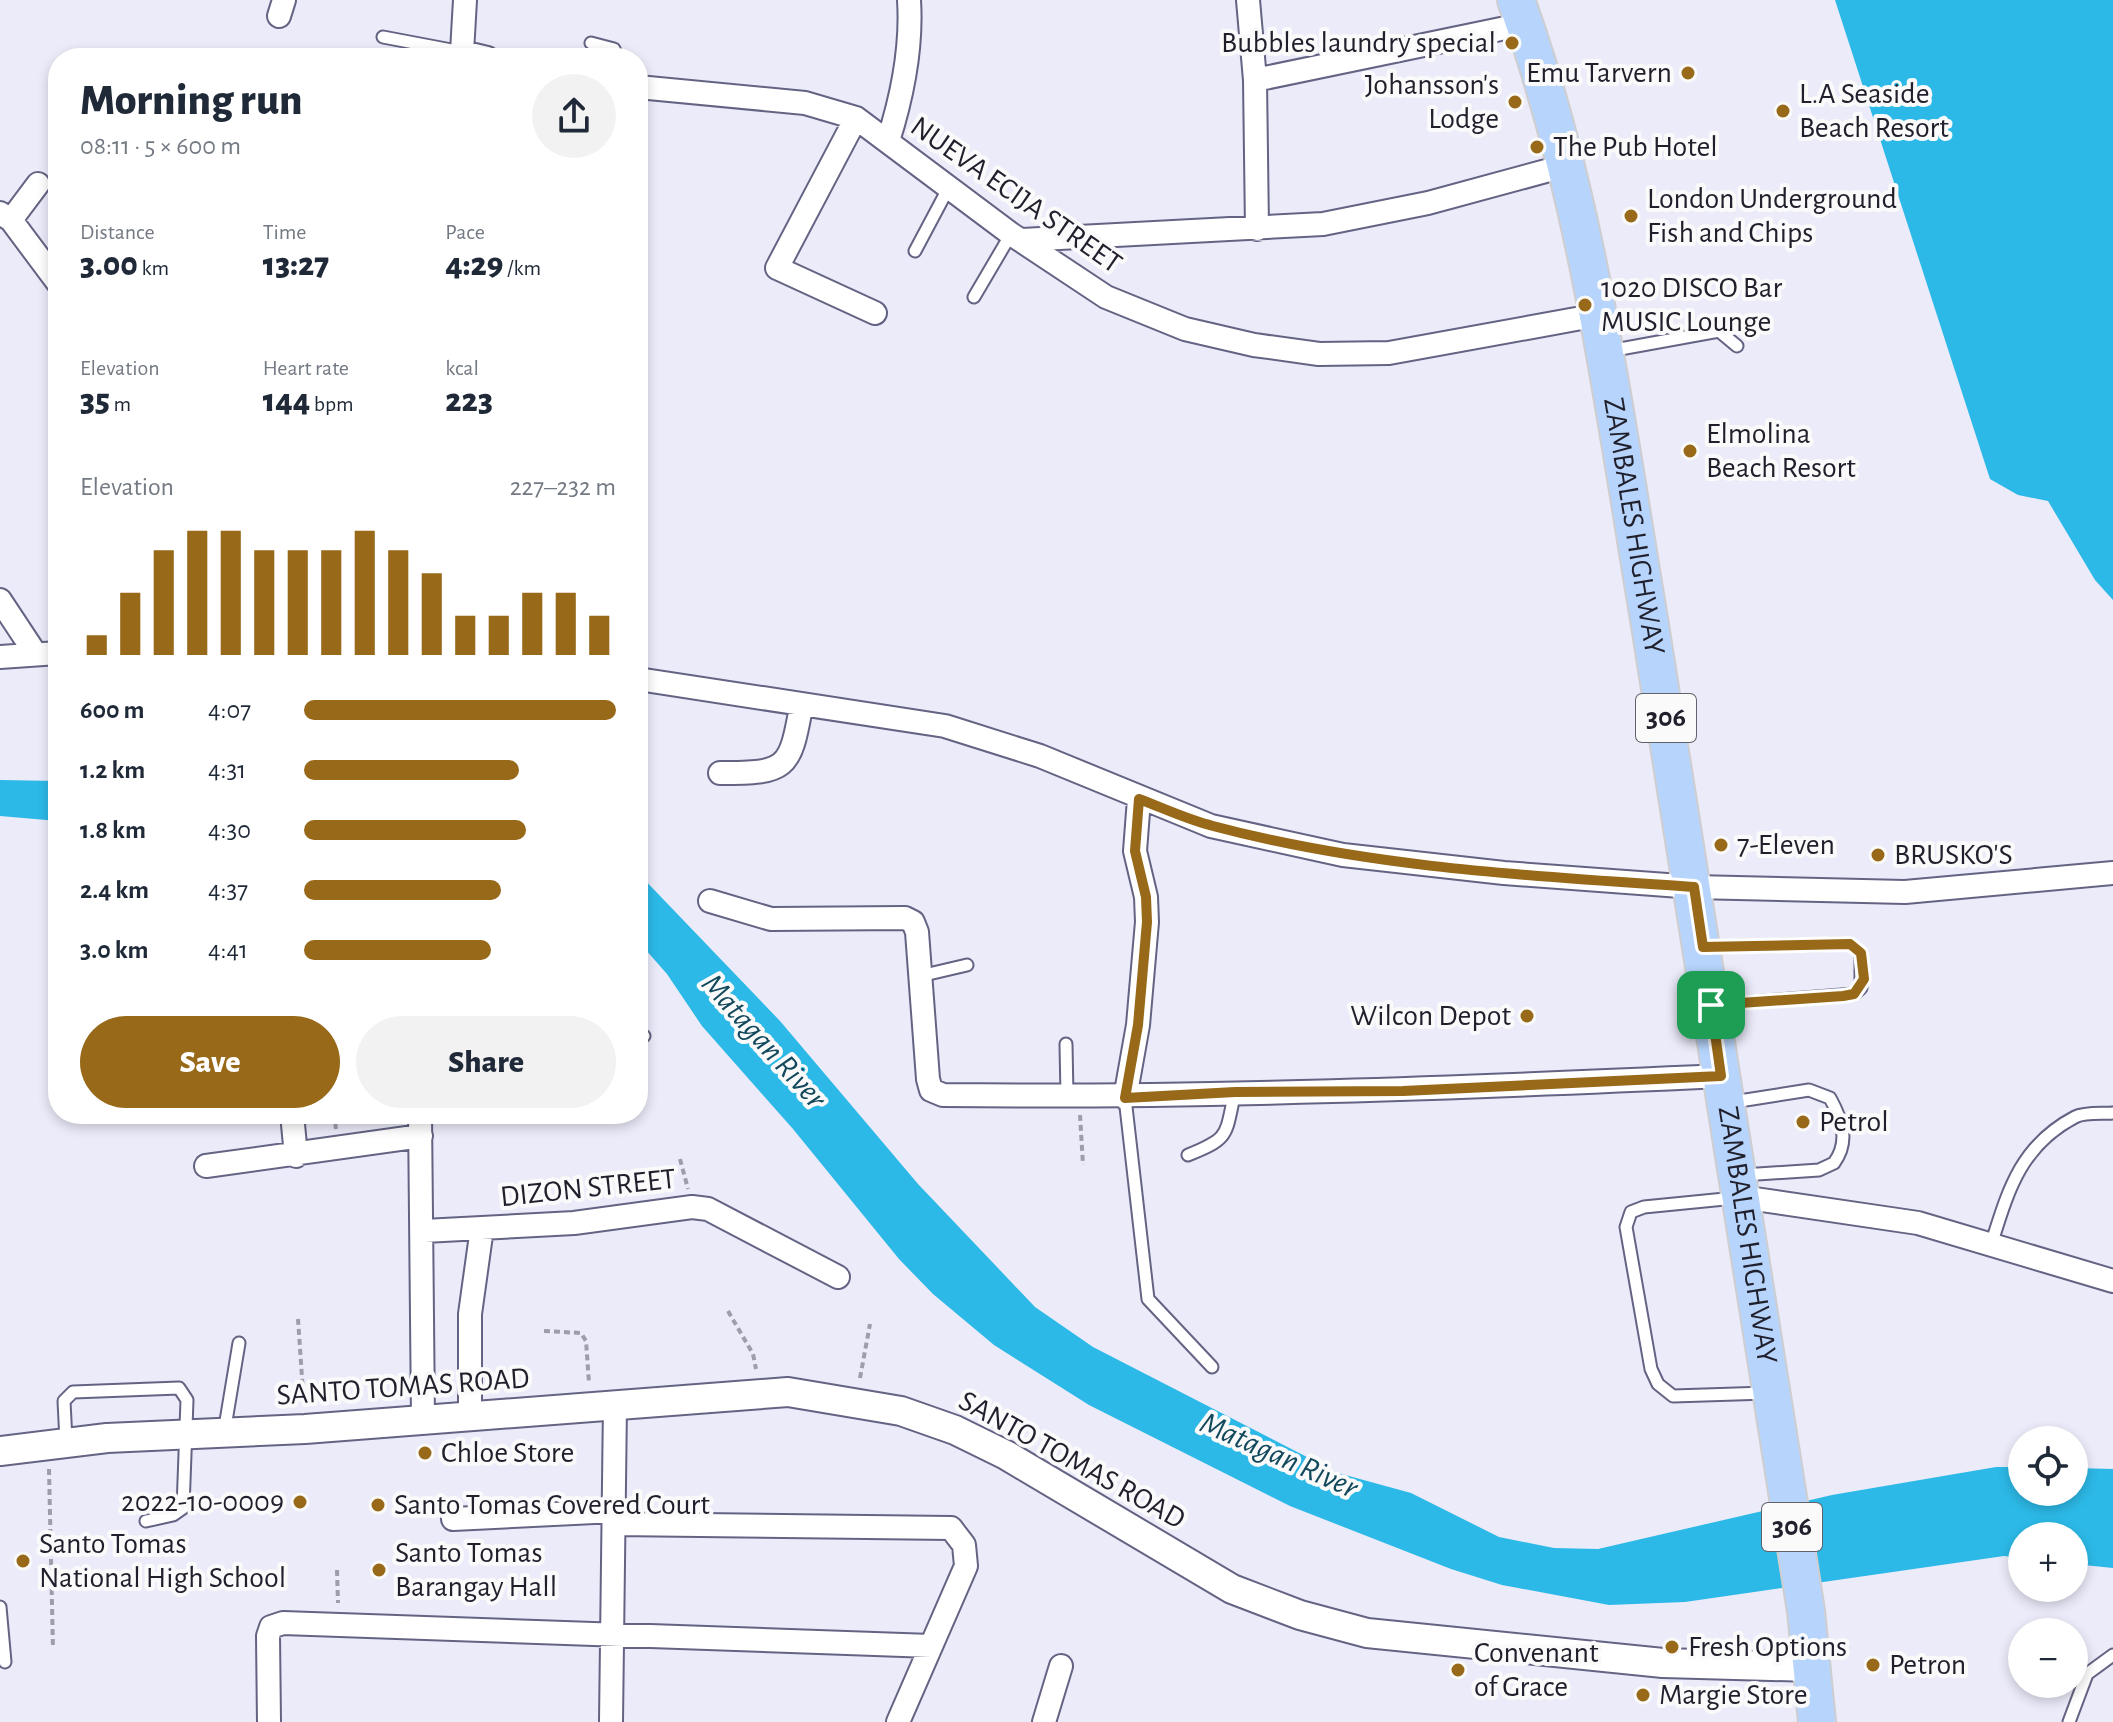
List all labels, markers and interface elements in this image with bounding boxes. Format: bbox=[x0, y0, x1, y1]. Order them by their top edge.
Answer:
place label: Bubbles laundry special bbox=[1221, 28, 1496, 58]
marker: Bubbles laundry special bbox=[1503, 34, 1521, 52]
place label: Emu Tarvern bbox=[1526, 58, 1672, 88]
marker: Emu Tarvern bbox=[1679, 64, 1697, 82]
place label: Johansson's Lodge bbox=[1365, 70, 1499, 134]
button: share bbox=[532, 74, 616, 158]
text: Morning run bbox=[80, 79, 303, 123]
place label: L.A Seaside Beach Resort bbox=[1799, 79, 1949, 143]
marker: Johansson's Lodge bbox=[1506, 93, 1524, 111]
marker: L.A Seaside Beach Resort bbox=[1774, 102, 1792, 120]
street label: NUEVA ECIJA STREET bbox=[905, 111, 1127, 279]
place label: The Pub Hotel bbox=[1553, 132, 1718, 162]
text: 08:11 · 5 × 600 m bbox=[80, 133, 241, 159]
marker: The Pub Hotel bbox=[1528, 138, 1546, 156]
place label: London Underground Fish and Chips bbox=[1647, 184, 1897, 248]
marker: London Underground Fish and Chips bbox=[1622, 207, 1640, 225]
text: Distance bbox=[80, 221, 155, 243]
text: Time bbox=[263, 221, 307, 243]
text: Pace bbox=[445, 221, 485, 243]
text: 3.00 bbox=[80, 248, 138, 282]
text: 13:27 bbox=[263, 248, 329, 282]
text: 4:29 bbox=[445, 248, 503, 282]
text: km bbox=[138, 257, 169, 279]
text: /km bbox=[503, 257, 541, 279]
place label: 1020 DISCO Bar MUSIC Lounge bbox=[1601, 273, 1782, 337]
marker: 1020 DISCO Bar MUSIC Lounge bbox=[1576, 296, 1594, 314]
text: Elevation bbox=[80, 357, 160, 379]
text: Heart rate bbox=[263, 357, 349, 379]
text: kcal bbox=[445, 357, 479, 379]
text: 35 bbox=[80, 384, 110, 418]
text: 144 bbox=[263, 384, 310, 418]
text: 223 bbox=[445, 384, 493, 418]
text: m bbox=[110, 393, 131, 415]
text: bpm bbox=[310, 393, 354, 415]
street label: ZAMBALES HIGHWAY bbox=[1598, 395, 1670, 657]
place label: Elmolina Beach Resort bbox=[1706, 419, 1856, 483]
marker: Elmolina Beach Resort bbox=[1681, 442, 1699, 460]
text: Elevation bbox=[80, 474, 174, 500]
text: 227–232 m bbox=[510, 474, 616, 500]
road number: 306 bbox=[1636, 694, 1696, 742]
text: 600 m bbox=[80, 697, 145, 723]
text: 4:07 bbox=[208, 697, 251, 723]
text: 1.2 km bbox=[80, 757, 145, 783]
text: 4:31 bbox=[208, 757, 246, 783]
text: 1.8 km bbox=[80, 817, 146, 843]
text: 4:30 bbox=[208, 817, 251, 843]
place label: 7-Eleven bbox=[1737, 830, 1835, 860]
marker: 7-Eleven bbox=[1712, 836, 1730, 854]
place label: BRUSKO'S bbox=[1894, 840, 2013, 870]
marker: BRUSKO'S bbox=[1869, 846, 1887, 864]
text: 2.4 km bbox=[80, 877, 149, 903]
text: 4:37 bbox=[208, 877, 248, 903]
text: 3.0 km bbox=[80, 937, 148, 963]
text: 4:41 bbox=[208, 937, 248, 963]
water label: Matagan River bbox=[696, 968, 833, 1115]
pin bbox=[1677, 971, 1745, 1039]
icon: arrive bbox=[1689, 983, 1733, 1027]
place label: Wilcon Depot bbox=[1350, 1001, 1511, 1031]
marker: Wilcon Depot bbox=[1518, 1007, 1536, 1025]
button: Save bbox=[80, 1016, 340, 1108]
button: Share bbox=[356, 1016, 616, 1108]
street label: ZAMBALES HIGHWAY bbox=[1713, 1104, 1782, 1366]
place label: Petrol bbox=[1819, 1107, 1889, 1137]
marker: Petrol bbox=[1794, 1113, 1812, 1131]
street label: DIZON STREET bbox=[499, 1164, 678, 1212]
street label: SANTO TOMAS ROAD bbox=[276, 1363, 530, 1411]
street label: SANTO TOMAS ROAD bbox=[954, 1385, 1190, 1535]
water label: Matagan River bbox=[1196, 1406, 1364, 1505]
map controls bbox=[2008, 1426, 2088, 1698]
button: locate bbox=[2008, 1426, 2088, 1506]
place label: Chloe Store bbox=[441, 1438, 574, 1468]
marker: Chloe Store bbox=[416, 1444, 434, 1462]
place label: 2022-10-0009 bbox=[121, 1487, 284, 1517]
place label: Santo Tomas Covered Court bbox=[394, 1490, 710, 1520]
marker: 2022-10-0009 bbox=[291, 1493, 309, 1511]
marker: Santo Tomas Covered Court bbox=[369, 1496, 387, 1514]
road number: 306 bbox=[1762, 1503, 1822, 1551]
button: + bbox=[2008, 1522, 2088, 1602]
place label: Santo Tomas National High School bbox=[39, 1529, 286, 1593]
place label: Santo Tomas Barangay Hall bbox=[395, 1538, 557, 1602]
marker: Santo Tomas National High School bbox=[14, 1552, 32, 1570]
marker: Santo Tomas Barangay Hall bbox=[370, 1561, 388, 1579]
button: − bbox=[2008, 1618, 2088, 1698]
place label: Fresh Options bbox=[1688, 1632, 1847, 1662]
place label: Convenant of Grace bbox=[1474, 1638, 1599, 1702]
marker: Fresh Options bbox=[1663, 1638, 1681, 1656]
place label: Petron bbox=[1889, 1650, 1966, 1680]
marker: Petron bbox=[1864, 1656, 1882, 1674]
marker: Convenant of Grace bbox=[1449, 1661, 1467, 1679]
place label: Margie Store bbox=[1659, 1680, 1808, 1710]
marker: Margie Store bbox=[1634, 1686, 1652, 1704]

